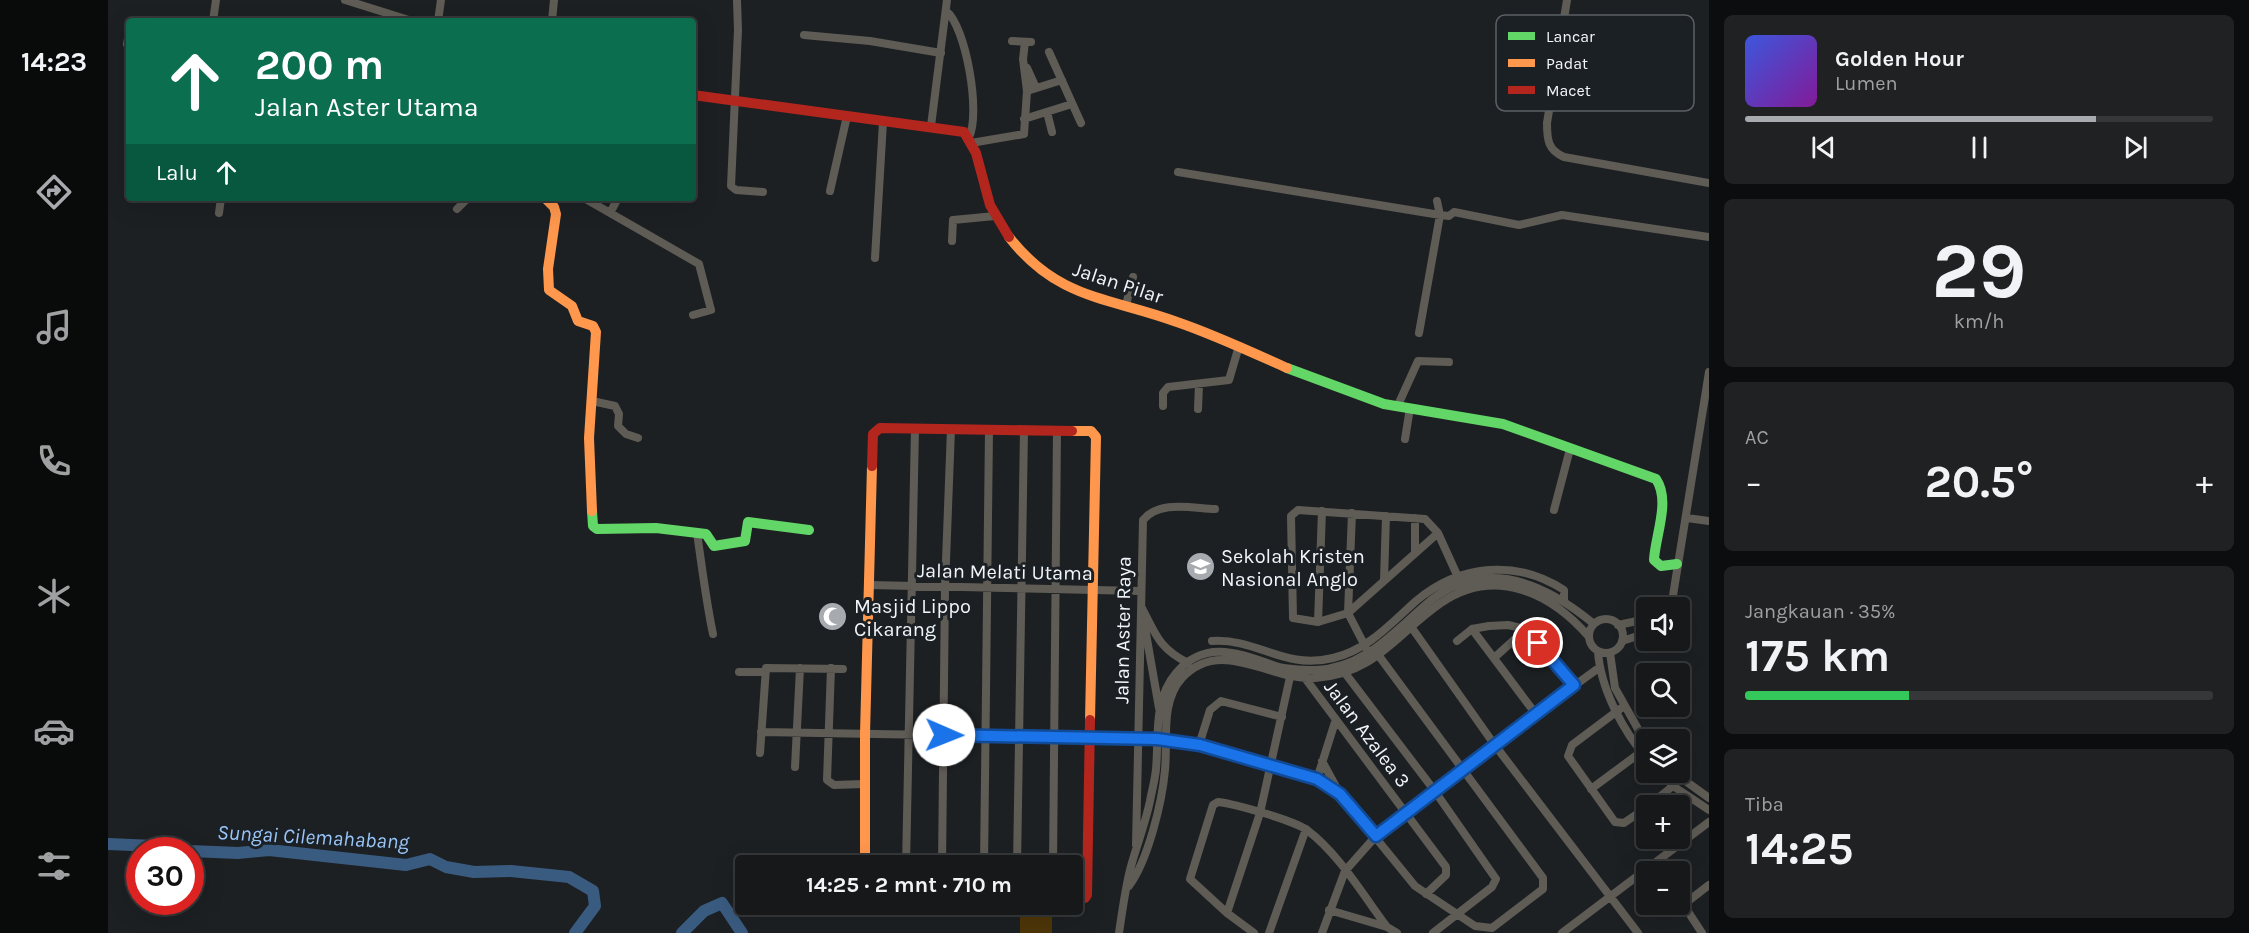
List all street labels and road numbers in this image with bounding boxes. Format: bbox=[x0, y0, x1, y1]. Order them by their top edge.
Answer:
street label: Jalan Pilar bbox=[1070, 258, 1167, 309]
street label: Jalan Aster Raya bbox=[1110, 556, 1136, 704]
street label: Jalan Melati Utama bbox=[917, 559, 1093, 585]
street label: Jalan Azalea 3 bbox=[1319, 676, 1415, 792]

